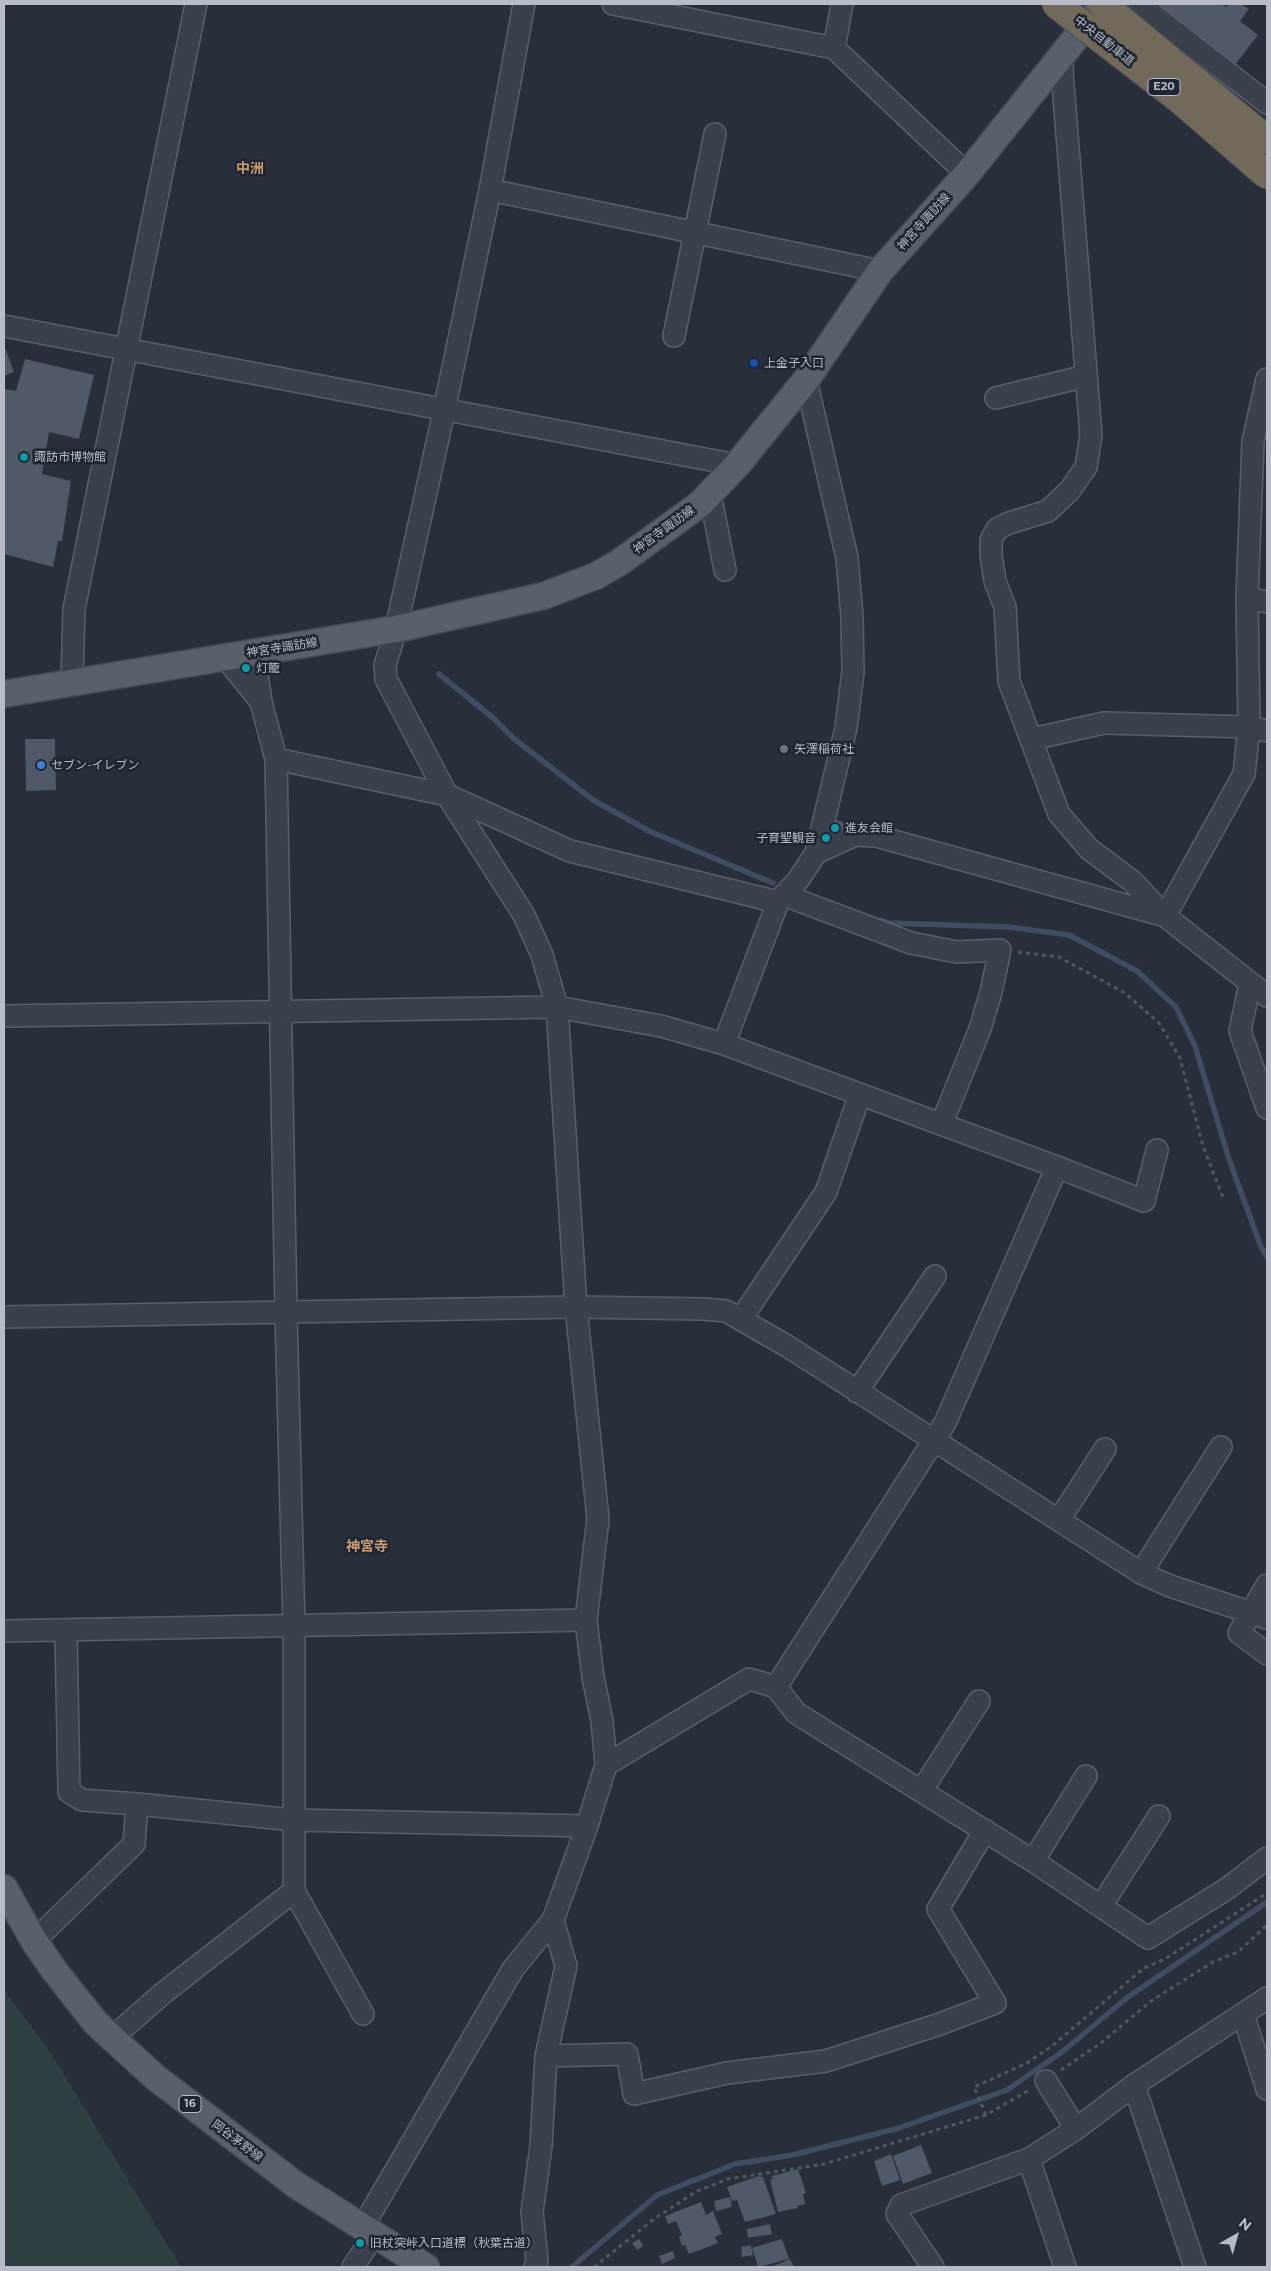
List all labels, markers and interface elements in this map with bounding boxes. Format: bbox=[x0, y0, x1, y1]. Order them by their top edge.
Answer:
street label: 中央自動車道 bbox=[1071, 13, 1137, 69]
road number: E20 bbox=[1148, 78, 1180, 95]
district label: 中洲 bbox=[236, 161, 264, 177]
street label: 神宮寺諏訪線 bbox=[895, 190, 953, 254]
place label: 上金子入口 bbox=[764, 356, 824, 370]
marker: 上金子入口 bbox=[748, 357, 760, 369]
place label: 諏訪市博物館 bbox=[34, 450, 106, 464]
marker: 諏訪市博物館 bbox=[18, 451, 30, 463]
street label: 神宮寺諏訪線 bbox=[631, 503, 697, 557]
street label: 神宮寺諏訪線 bbox=[245, 635, 319, 661]
place label: 灯籠 bbox=[256, 661, 280, 675]
marker: 灯籠 bbox=[240, 662, 252, 674]
place label: 矢澤稲荷社 bbox=[794, 742, 854, 756]
marker: 矢澤稲荷社 bbox=[778, 743, 790, 755]
place label: セブン-イレブン bbox=[51, 758, 140, 772]
marker: セブン-イレブン bbox=[35, 759, 47, 771]
place label: 進友会館 bbox=[845, 821, 893, 835]
marker: 進友会館 bbox=[829, 822, 841, 834]
place label: 子育聖観音 bbox=[756, 831, 816, 845]
marker: 子育聖観音 bbox=[820, 832, 832, 844]
district label: 神宮寺 bbox=[346, 1539, 388, 1555]
road number: 16 bbox=[179, 2096, 201, 2112]
street label: 岡谷茅野線 bbox=[209, 2117, 265, 2165]
north arrow bbox=[1211, 2211, 1261, 2261]
text: N bbox=[1235, 2214, 1255, 2235]
place label: 旧杖突峠入口道標（秋葉古道） bbox=[370, 2236, 538, 2250]
marker: 旧杖突峠入口道標（秋葉古道） bbox=[354, 2237, 366, 2249]

